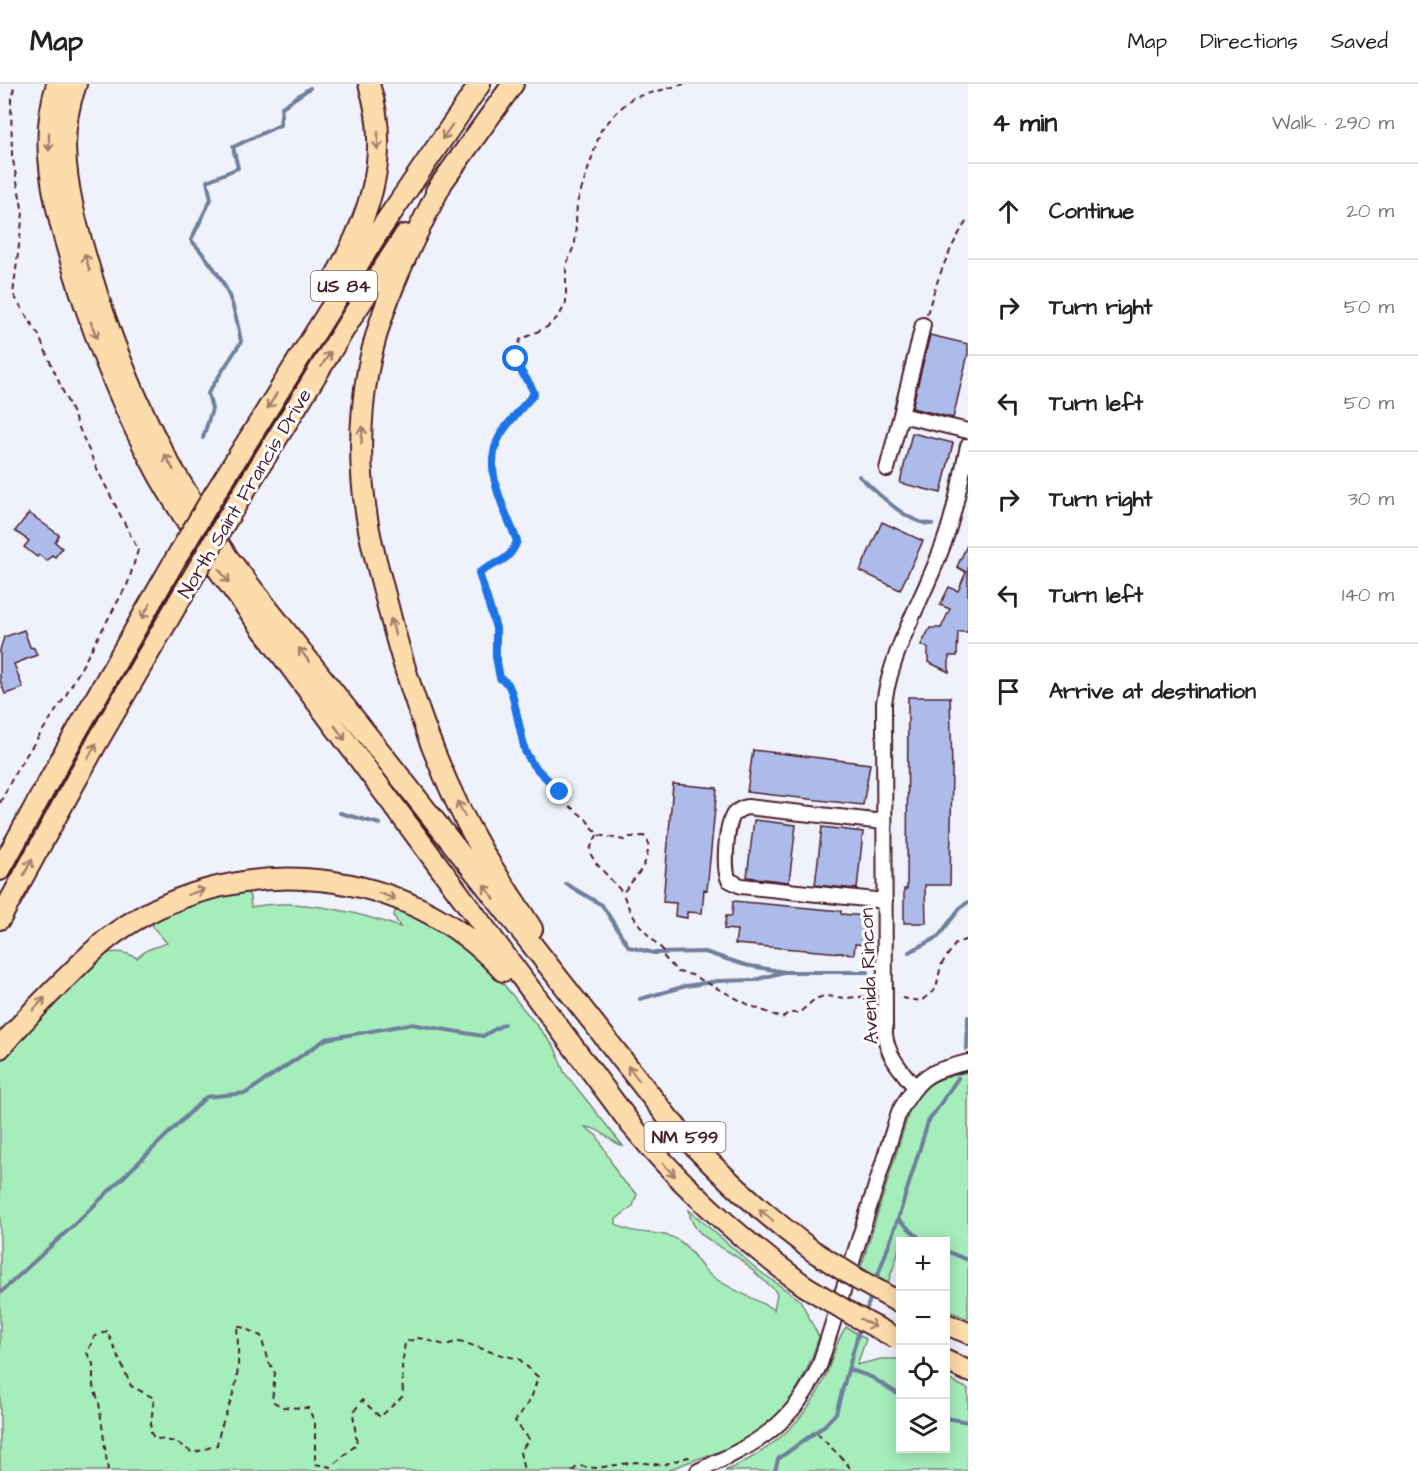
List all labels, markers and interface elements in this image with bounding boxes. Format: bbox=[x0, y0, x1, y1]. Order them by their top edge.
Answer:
text: Map bbox=[30, 22, 83, 61]
text: Map bbox=[1127, 27, 1167, 56]
text: Directions bbox=[1200, 27, 1298, 56]
text: Saved bbox=[1331, 27, 1388, 56]
text: 4 min bbox=[992, 105, 1057, 141]
text: Walk · 290 m bbox=[1272, 109, 1394, 137]
one-way arrow bbox=[441, 123, 453, 140]
one-way arrow bbox=[43, 131, 55, 151]
one-way arrow bbox=[372, 131, 384, 151]
icon: ahead bbox=[992, 195, 1025, 228]
text: Continue bbox=[1049, 196, 1134, 227]
text: 20 m bbox=[1346, 197, 1394, 225]
one-way arrow bbox=[81, 253, 92, 272]
road number: US 84 bbox=[311, 271, 377, 301]
icon: right bbox=[992, 291, 1025, 324]
text: Turn right bbox=[1049, 292, 1152, 323]
text: 50 m bbox=[1344, 293, 1394, 321]
one-way arrow bbox=[89, 321, 100, 339]
route start bbox=[502, 345, 528, 371]
one-way arrow bbox=[319, 350, 332, 367]
street label: North Saint Francis Drive bbox=[171, 383, 319, 604]
icon: left bbox=[992, 387, 1025, 420]
text: Turn left bbox=[1049, 388, 1143, 419]
text: 50 m bbox=[1344, 389, 1394, 417]
one-way arrow bbox=[265, 392, 277, 409]
one-way arrow bbox=[357, 426, 368, 446]
one-way arrow bbox=[162, 453, 174, 470]
icon: right bbox=[992, 483, 1025, 516]
text: Turn right bbox=[1049, 484, 1152, 515]
text: 30 m bbox=[1348, 485, 1394, 513]
one-way arrow bbox=[218, 568, 230, 584]
icon: left bbox=[992, 579, 1025, 612]
text: Turn left bbox=[1049, 580, 1143, 611]
text: 140 m bbox=[1342, 581, 1394, 609]
one-way arrow bbox=[140, 602, 152, 619]
one-way arrow bbox=[387, 618, 398, 637]
one-way arrow bbox=[298, 647, 311, 663]
icon: arrive bbox=[992, 675, 1025, 708]
text: Arrive at destination bbox=[1049, 676, 1256, 707]
one-way arrow bbox=[334, 725, 346, 741]
one-way arrow bbox=[86, 743, 98, 760]
route end bbox=[546, 778, 572, 804]
one-way arrow bbox=[454, 801, 466, 819]
one-way arrow bbox=[22, 859, 34, 876]
one-way arrow bbox=[483, 884, 496, 900]
one-way arrow bbox=[186, 886, 205, 897]
one-way arrow bbox=[377, 892, 396, 903]
street label: Avenida Rincon bbox=[853, 907, 885, 1045]
one-way arrow bbox=[32, 997, 47, 1012]
one-way arrow bbox=[627, 1066, 640, 1082]
road number: NM 599 bbox=[644, 1122, 726, 1152]
one-way arrow bbox=[662, 1162, 676, 1177]
one-way arrow bbox=[758, 1209, 774, 1222]
map controls bbox=[896, 1237, 950, 1453]
button: + bbox=[896, 1237, 950, 1291]
button: − bbox=[896, 1291, 950, 1345]
one-way arrow bbox=[859, 1317, 876, 1329]
button: locate bbox=[896, 1345, 950, 1399]
button: layers bbox=[896, 1399, 950, 1453]

